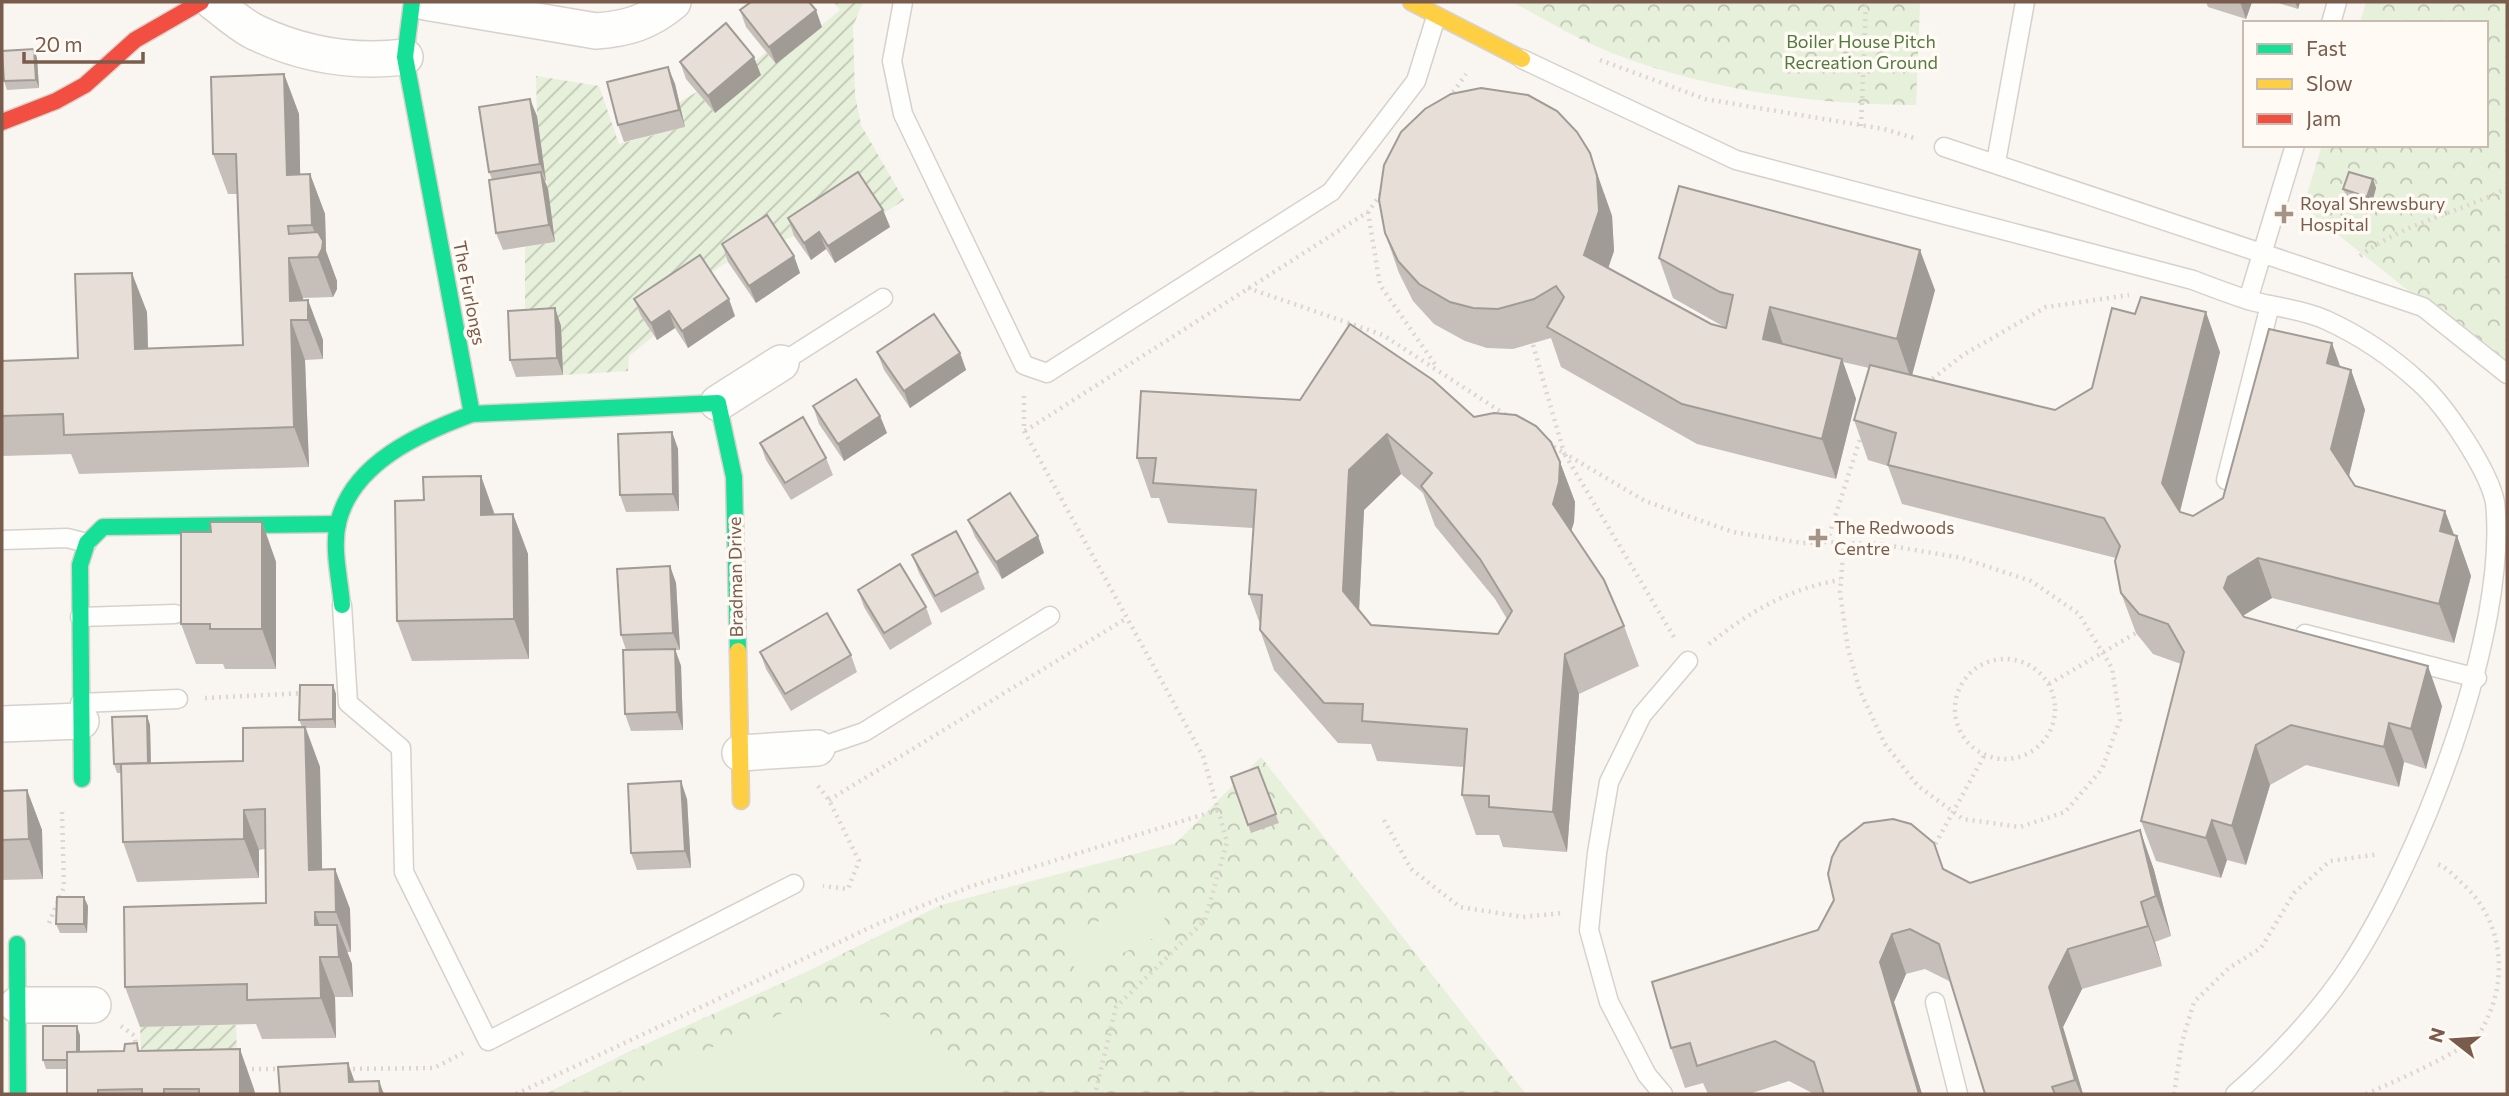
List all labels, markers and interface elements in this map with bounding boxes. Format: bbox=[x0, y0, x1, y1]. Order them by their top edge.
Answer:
scale bar bbox=[24, 21, 144, 65]
legend bbox=[2243, 21, 2488, 147]
park label: Boiler House Pitch Recreation Ground bbox=[1784, 30, 1938, 73]
text: 20 m bbox=[35, 31, 83, 56]
text: Fast bbox=[2306, 35, 2347, 60]
text: Slow bbox=[2306, 70, 2353, 95]
text: Jam bbox=[2306, 105, 2341, 130]
place label: Royal Shrewsbury Hospital bbox=[2300, 192, 2445, 235]
marker: Royal Shrewsbury Hospital bbox=[2274, 204, 2294, 224]
street label: The Furlongs bbox=[449, 239, 491, 347]
street label: Bradman Drive bbox=[723, 516, 747, 638]
place label: The Redwoods Centre bbox=[1834, 516, 1954, 559]
marker: The Redwoods Centre bbox=[1808, 528, 1828, 548]
north arrow bbox=[2418, 1005, 2488, 1075]
text: N bbox=[2423, 1025, 2449, 1045]

